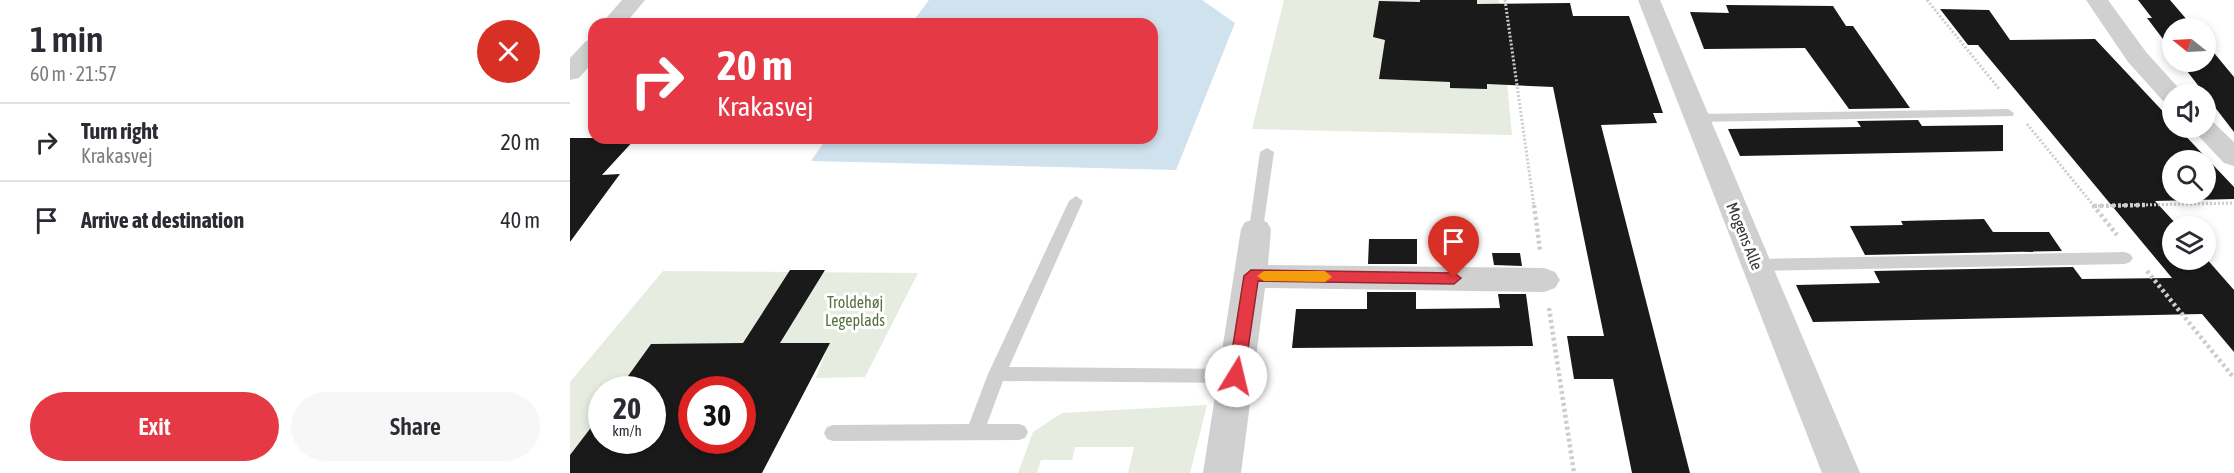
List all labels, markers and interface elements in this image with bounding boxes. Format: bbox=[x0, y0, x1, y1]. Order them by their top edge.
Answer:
text: 1 min bbox=[30, 18, 104, 60]
north arrow bbox=[2162, 18, 2216, 72]
map controls bbox=[2162, 18, 2216, 270]
button: close bbox=[477, 20, 540, 83]
text: 20 m bbox=[717, 41, 792, 89]
icon: right bbox=[618, 42, 696, 120]
text: 60 m · 21:57 bbox=[30, 62, 117, 85]
button: sound bbox=[2162, 84, 2216, 138]
text: Krakasvej bbox=[717, 91, 814, 122]
text: Turn right bbox=[81, 118, 158, 144]
icon: right bbox=[30, 126, 63, 159]
text: 20 m bbox=[500, 129, 540, 155]
text: Krakasvej bbox=[81, 144, 152, 167]
button: search bbox=[2162, 150, 2216, 204]
street label: Mogens Alle bbox=[1722, 200, 1767, 273]
icon: arrive bbox=[30, 204, 63, 237]
text: Arrive at destination bbox=[81, 207, 244, 233]
text: 40 m bbox=[500, 207, 540, 233]
pin bbox=[1428, 216, 1479, 278]
button: layers bbox=[2162, 216, 2216, 270]
icon: arrive bbox=[1437, 225, 1470, 258]
park label: Troldehøj Legeplads bbox=[825, 293, 885, 330]
position arrow bbox=[1204, 344, 1268, 408]
speed limit sign: 30 bbox=[678, 376, 756, 454]
text: 20 bbox=[613, 391, 641, 425]
button: Exit bbox=[30, 392, 279, 461]
button: Share bbox=[291, 392, 540, 461]
text: km/h bbox=[612, 422, 642, 439]

